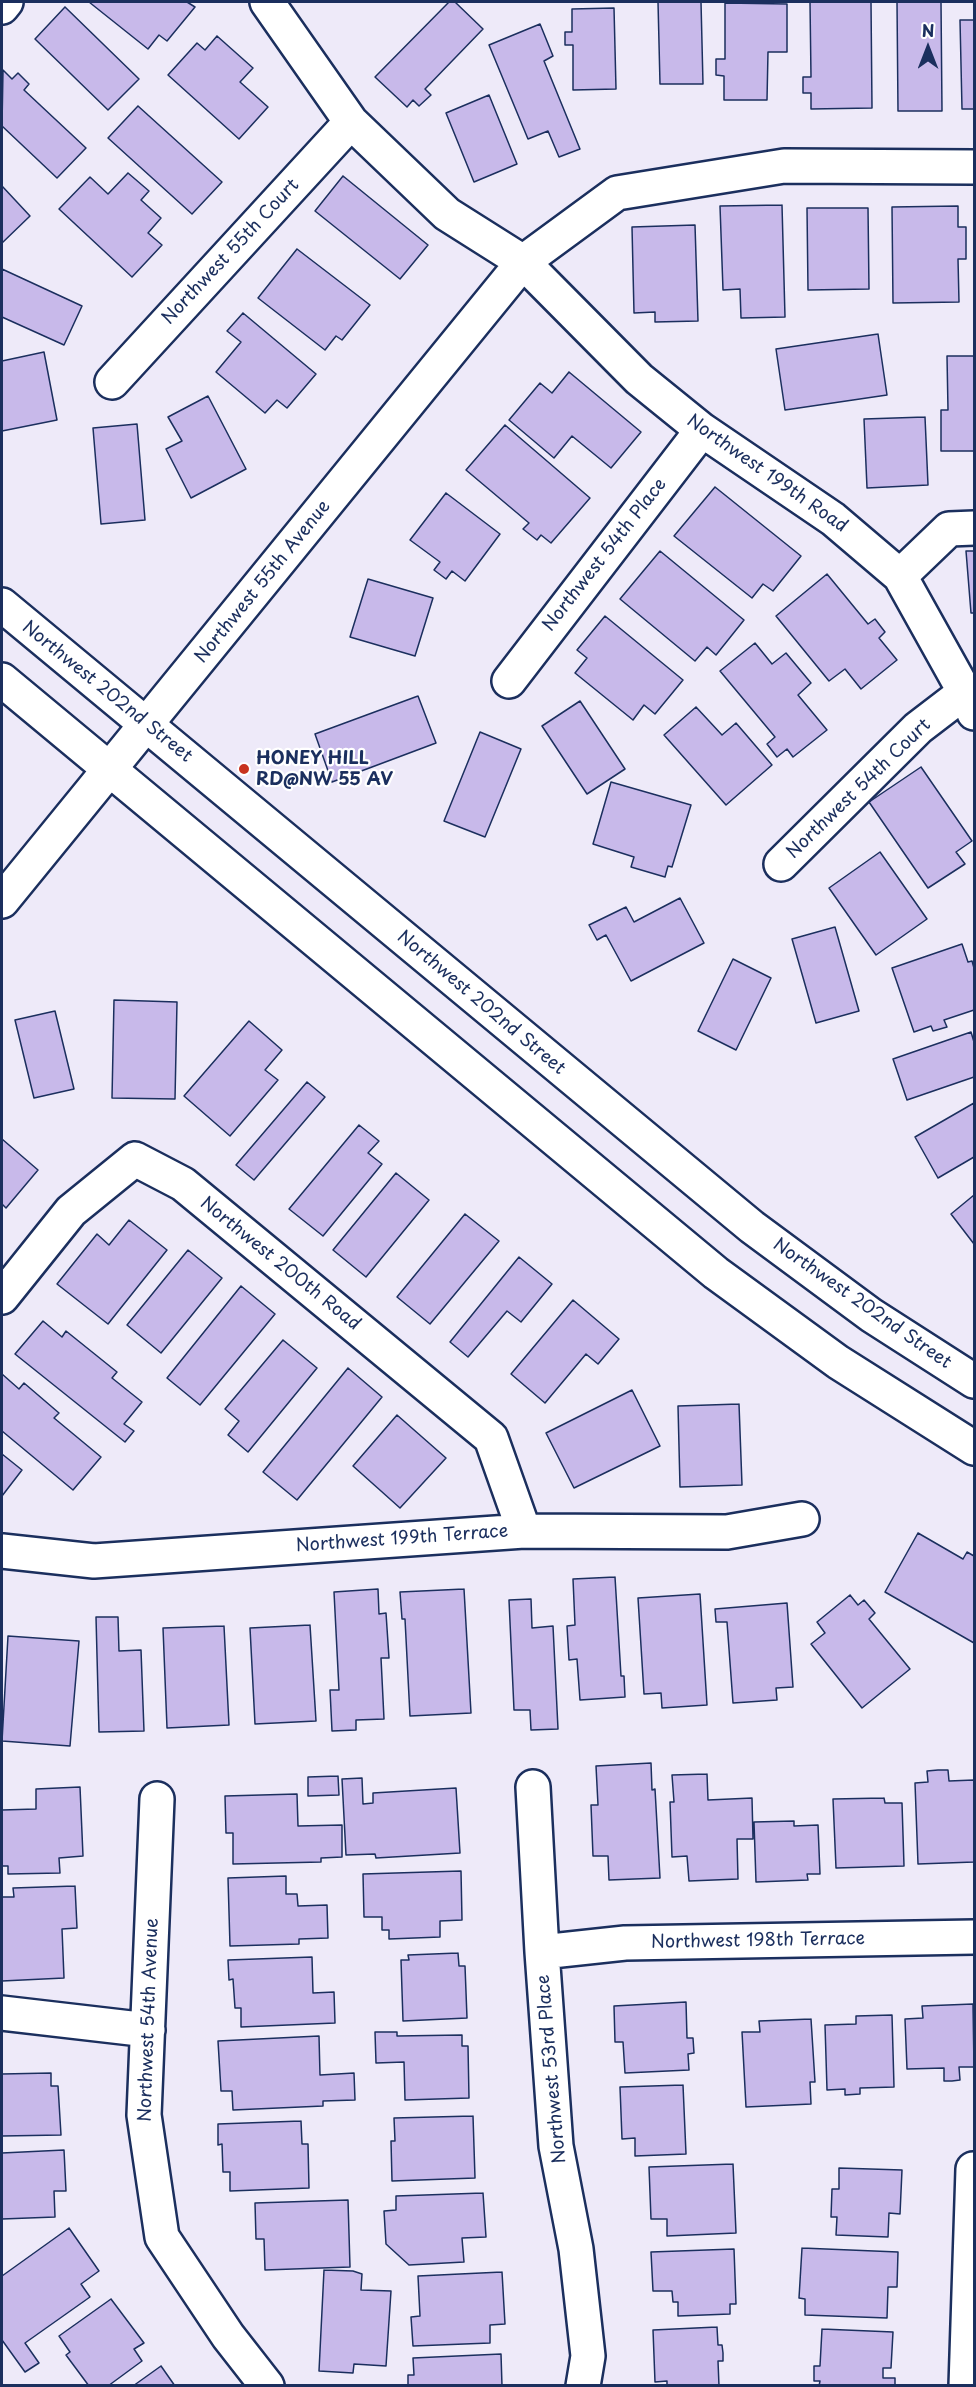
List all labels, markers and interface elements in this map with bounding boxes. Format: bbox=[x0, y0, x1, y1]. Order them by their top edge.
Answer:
north arrow bbox=[898, 18, 958, 78]
text: N bbox=[922, 18, 934, 42]
street label: Northwest 55th Court bbox=[158, 175, 304, 329]
street label: Northwest 199th Road bbox=[682, 410, 852, 538]
street label: Northwest 54th Place bbox=[539, 474, 671, 636]
street label: Northwest 55th Avenue bbox=[191, 496, 335, 668]
street label: Northwest 202nd Street bbox=[18, 617, 196, 767]
street label: Northwest 54th Court bbox=[783, 715, 935, 863]
place label: HONEY HILL RD@NW 55 AV bbox=[256, 748, 393, 790]
marker: HONEY HILL RD@NW 55 AV bbox=[237, 762, 251, 776]
street label: Northwest 202nd Street bbox=[393, 926, 569, 1080]
street label: Northwest 200th Road bbox=[195, 1193, 365, 1335]
street label: Northwest 202nd Street bbox=[769, 1234, 955, 1374]
street label: Northwest 199th Terrace bbox=[295, 1521, 509, 1557]
street label: Northwest 54th Avenue bbox=[135, 1918, 163, 2122]
street label: Northwest 198th Terrace bbox=[651, 1928, 865, 1954]
street label: Northwest 53rd Place bbox=[533, 1974, 571, 2164]

